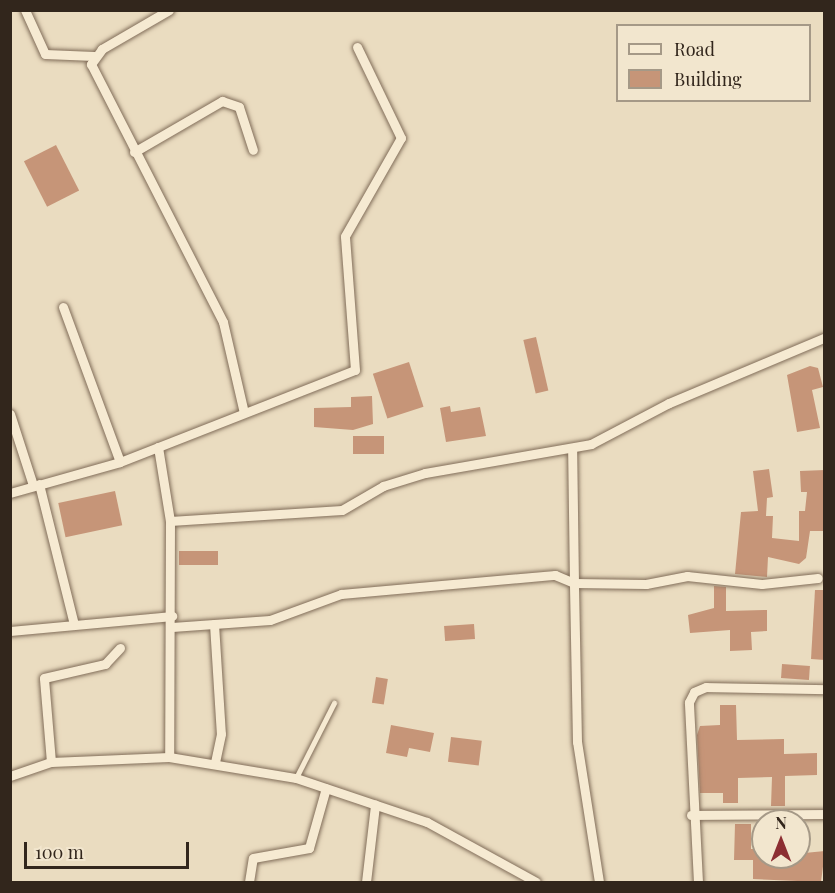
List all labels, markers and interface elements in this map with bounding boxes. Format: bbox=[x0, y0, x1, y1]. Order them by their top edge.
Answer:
legend bbox=[616, 24, 811, 102]
text: Road bbox=[674, 37, 715, 61]
text: Building bbox=[674, 67, 742, 91]
north arrow bbox=[751, 809, 811, 869]
text: N bbox=[775, 812, 787, 833]
scale bar bbox=[27, 830, 192, 868]
text: 100 m bbox=[35, 840, 84, 864]

